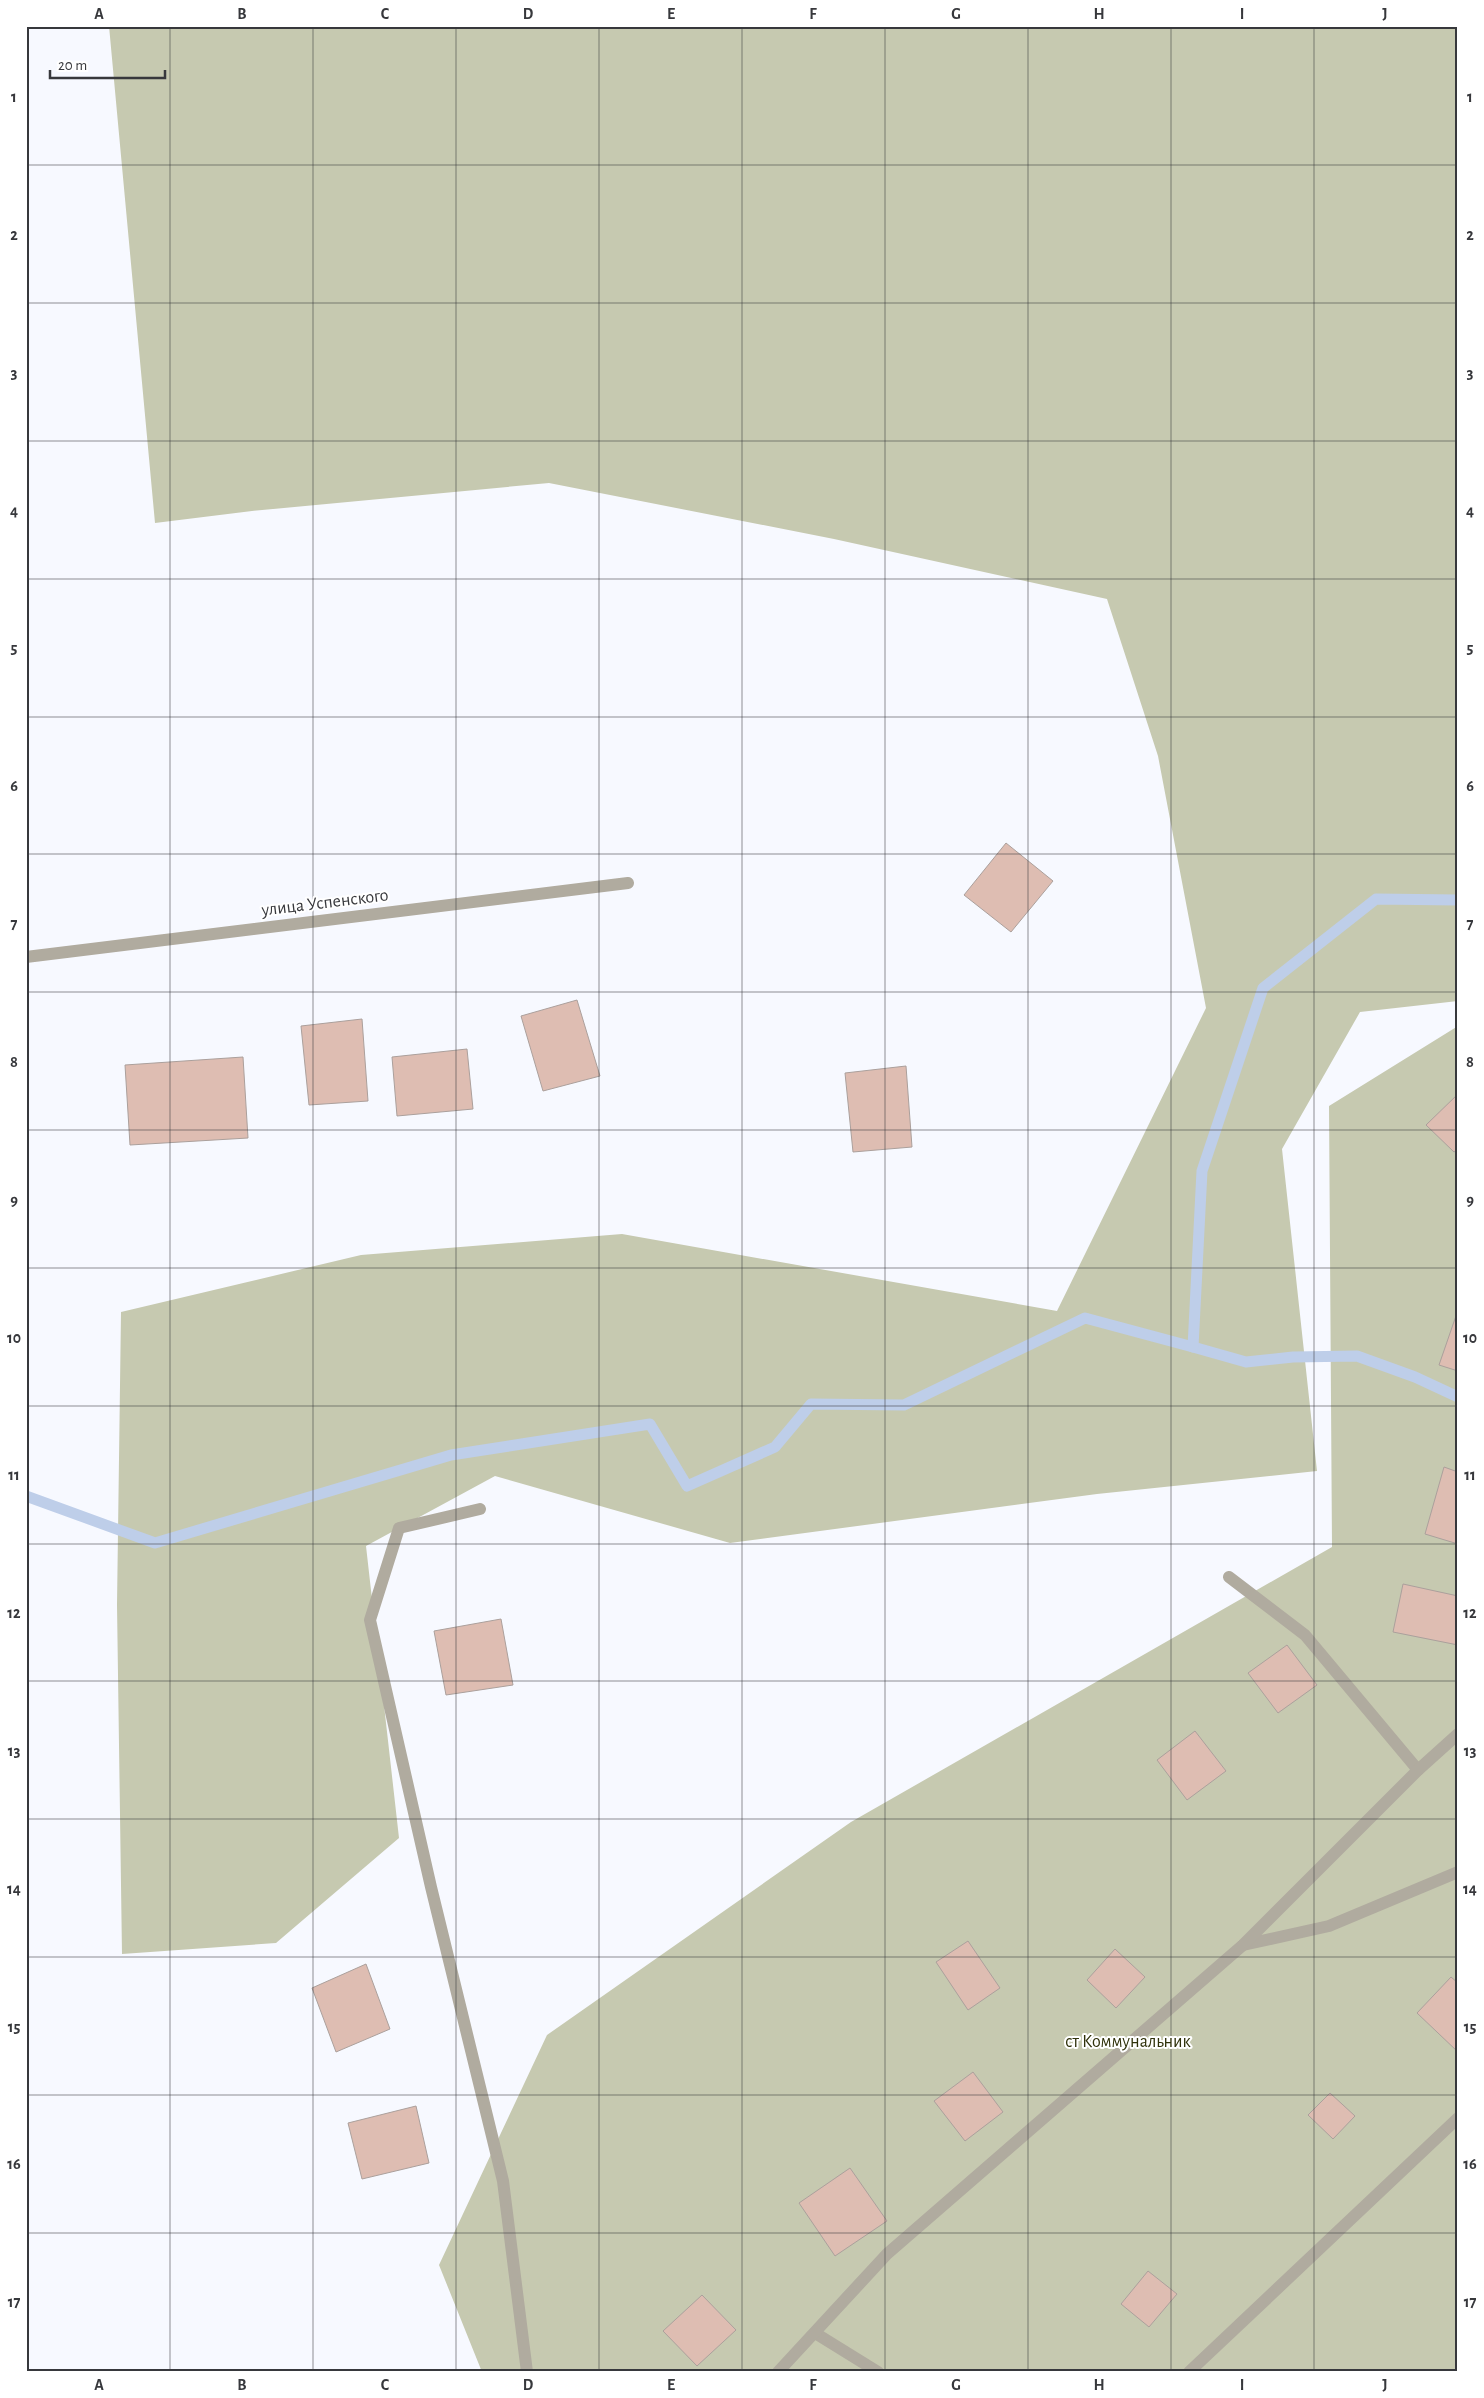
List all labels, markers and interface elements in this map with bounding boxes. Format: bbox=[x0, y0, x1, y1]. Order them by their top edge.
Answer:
text: A bbox=[94, 6, 104, 22]
text: B bbox=[237, 6, 247, 22]
text: C bbox=[381, 6, 390, 22]
text: D bbox=[523, 6, 534, 22]
text: E bbox=[667, 6, 675, 22]
text: F bbox=[809, 6, 817, 22]
text: G bbox=[951, 6, 961, 22]
text: H bbox=[1093, 6, 1105, 22]
text: I bbox=[1240, 6, 1244, 22]
text: J bbox=[1382, 6, 1388, 22]
scale bar bbox=[50, 48, 165, 80]
text: 20 m bbox=[58, 58, 87, 73]
text: 1 bbox=[11, 89, 17, 105]
text: 1 bbox=[1467, 89, 1473, 105]
text: 2 bbox=[10, 227, 18, 243]
text: 2 bbox=[1466, 227, 1474, 243]
text: 3 bbox=[11, 365, 18, 381]
text: 3 bbox=[1467, 365, 1474, 381]
text: 4 bbox=[10, 503, 18, 519]
text: 4 bbox=[1466, 503, 1474, 519]
text: 5 bbox=[11, 640, 18, 656]
text: 5 bbox=[1467, 640, 1474, 656]
text: 6 bbox=[10, 778, 18, 794]
text: 6 bbox=[1466, 778, 1474, 794]
street label: улица Успенского bbox=[260, 886, 389, 920]
text: 7 bbox=[11, 916, 18, 932]
text: 7 bbox=[1467, 916, 1474, 932]
text: 8 bbox=[10, 1054, 18, 1070]
text: 8 bbox=[1466, 1054, 1474, 1070]
text: 9 bbox=[10, 1192, 18, 1208]
text: 9 bbox=[1466, 1192, 1474, 1208]
text: 10 bbox=[7, 1330, 21, 1346]
text: 10 bbox=[1463, 1330, 1477, 1346]
text: 11 bbox=[8, 1467, 20, 1483]
text: 11 bbox=[1464, 1467, 1476, 1483]
text: 12 bbox=[7, 1605, 21, 1621]
text: 12 bbox=[1463, 1605, 1477, 1621]
text: 13 bbox=[8, 1743, 20, 1759]
text: 13 bbox=[1464, 1743, 1476, 1759]
text: 14 bbox=[7, 1881, 21, 1897]
text: 14 bbox=[1463, 1881, 1477, 1897]
text: 15 bbox=[8, 2019, 20, 2035]
text: 15 bbox=[1464, 2019, 1476, 2035]
park label: ст Коммунальник bbox=[1065, 2033, 1191, 2051]
text: 16 bbox=[7, 2156, 21, 2172]
text: 16 bbox=[1463, 2156, 1477, 2172]
text: 17 bbox=[8, 2294, 20, 2310]
text: 17 bbox=[1464, 2294, 1476, 2310]
text: A bbox=[94, 2377, 104, 2393]
text: B bbox=[237, 2377, 247, 2393]
text: C bbox=[381, 2377, 390, 2393]
text: D bbox=[523, 2377, 534, 2393]
text: E bbox=[667, 2377, 675, 2393]
text: F bbox=[809, 2377, 817, 2393]
text: G bbox=[951, 2377, 961, 2393]
text: H bbox=[1093, 2377, 1105, 2393]
text: I bbox=[1240, 2377, 1244, 2393]
text: J bbox=[1382, 2377, 1388, 2393]

